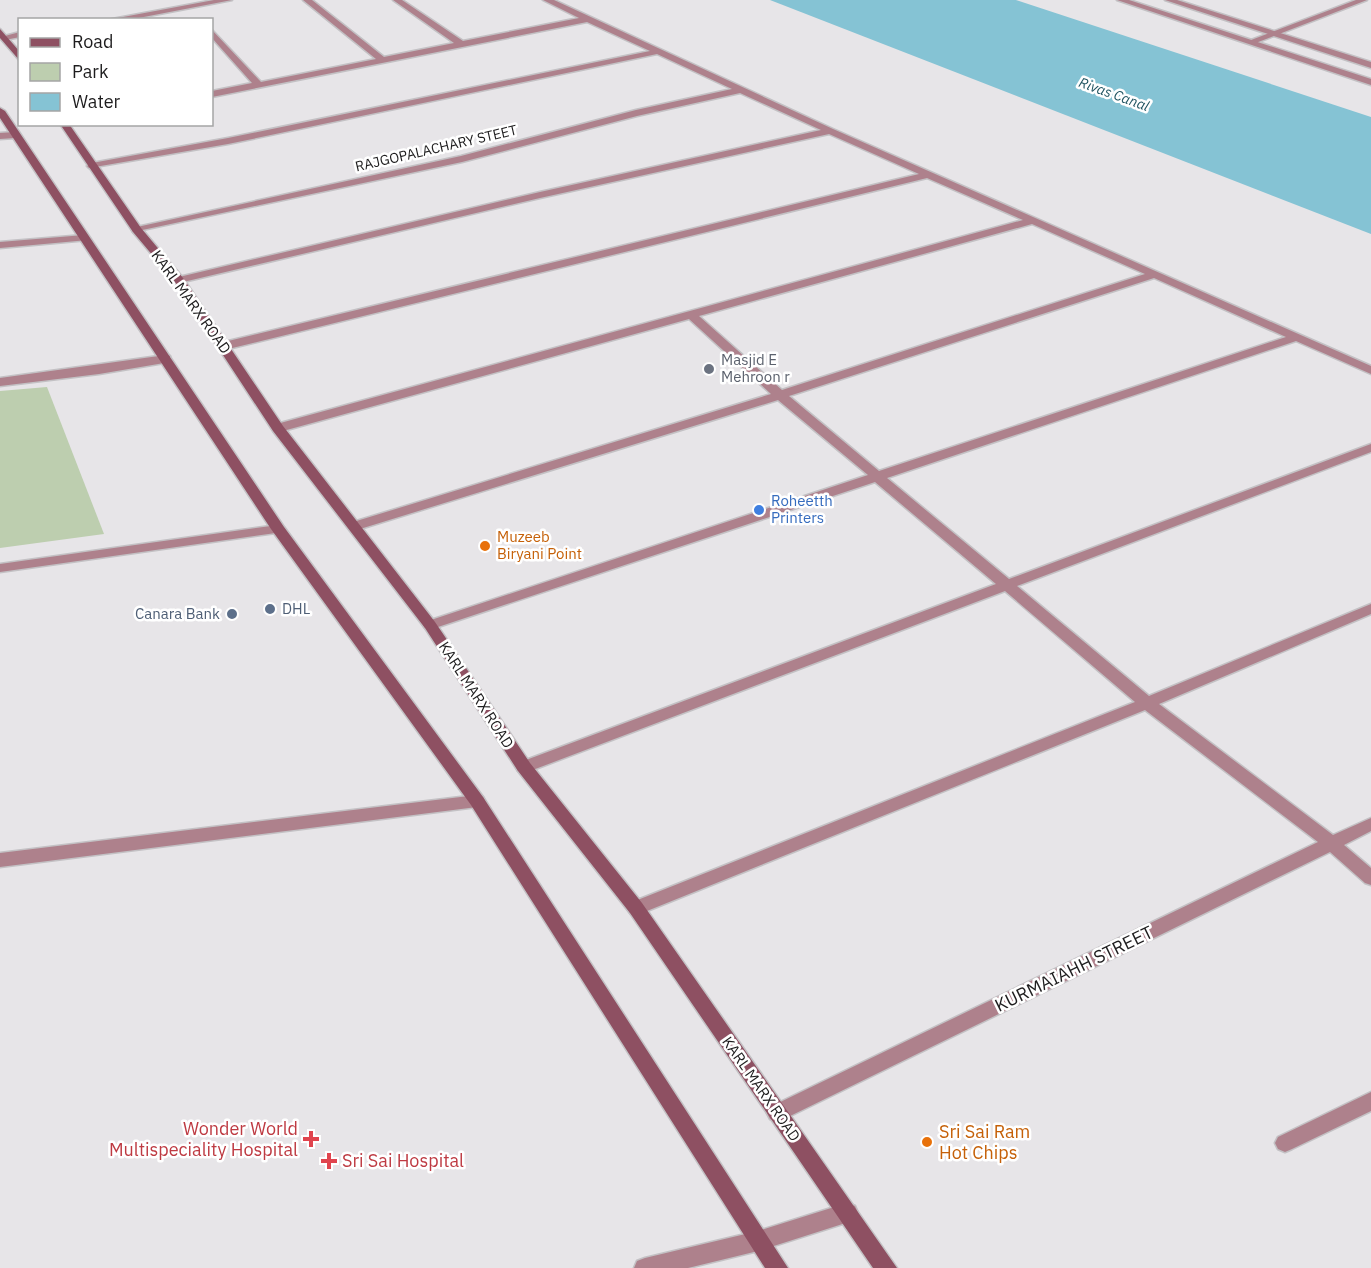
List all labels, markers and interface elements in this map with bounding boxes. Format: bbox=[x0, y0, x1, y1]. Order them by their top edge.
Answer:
legend bbox=[18, 18, 213, 126]
text: Road bbox=[72, 30, 113, 53]
text: Park bbox=[72, 60, 109, 83]
water label: Rivas Canal bbox=[1076, 73, 1152, 115]
text: Water bbox=[72, 90, 121, 113]
street label: RAJGOPALACHARY STEET bbox=[353, 121, 519, 175]
street label: KARL MARX ROAD bbox=[147, 246, 235, 357]
place label: Masjid E Mehroon r bbox=[721, 350, 790, 386]
marker: Masjid E Mehroon r bbox=[702, 362, 716, 376]
place label: Roheetth Printers bbox=[771, 491, 833, 527]
marker: Roheetth Printers bbox=[752, 503, 766, 517]
place label: Muzeeb Biryani Point bbox=[497, 527, 582, 563]
marker: Muzeeb Biryani Point bbox=[478, 539, 492, 553]
place label: DHL bbox=[282, 599, 311, 618]
marker: DHL bbox=[263, 602, 277, 616]
place label: Canara Bank bbox=[135, 604, 220, 623]
marker: Canara Bank bbox=[225, 607, 239, 621]
street label: KARL MARX ROAD bbox=[435, 638, 518, 752]
street label: KURMAIAHH STREET bbox=[991, 920, 1157, 1017]
street label: KARL MARX ROAD bbox=[718, 1033, 805, 1145]
place label: Wonder World Multispeciality Hospital bbox=[109, 1117, 298, 1161]
place label: Sri Sai Ram Hot Chips bbox=[939, 1120, 1030, 1164]
marker: Wonder World Multispeciality Hospital bbox=[302, 1130, 320, 1148]
marker: Sri Sai Ram Hot Chips bbox=[920, 1135, 934, 1149]
place label: Sri Sai Hospital bbox=[342, 1149, 464, 1172]
marker: Sri Sai Hospital bbox=[320, 1152, 338, 1170]

